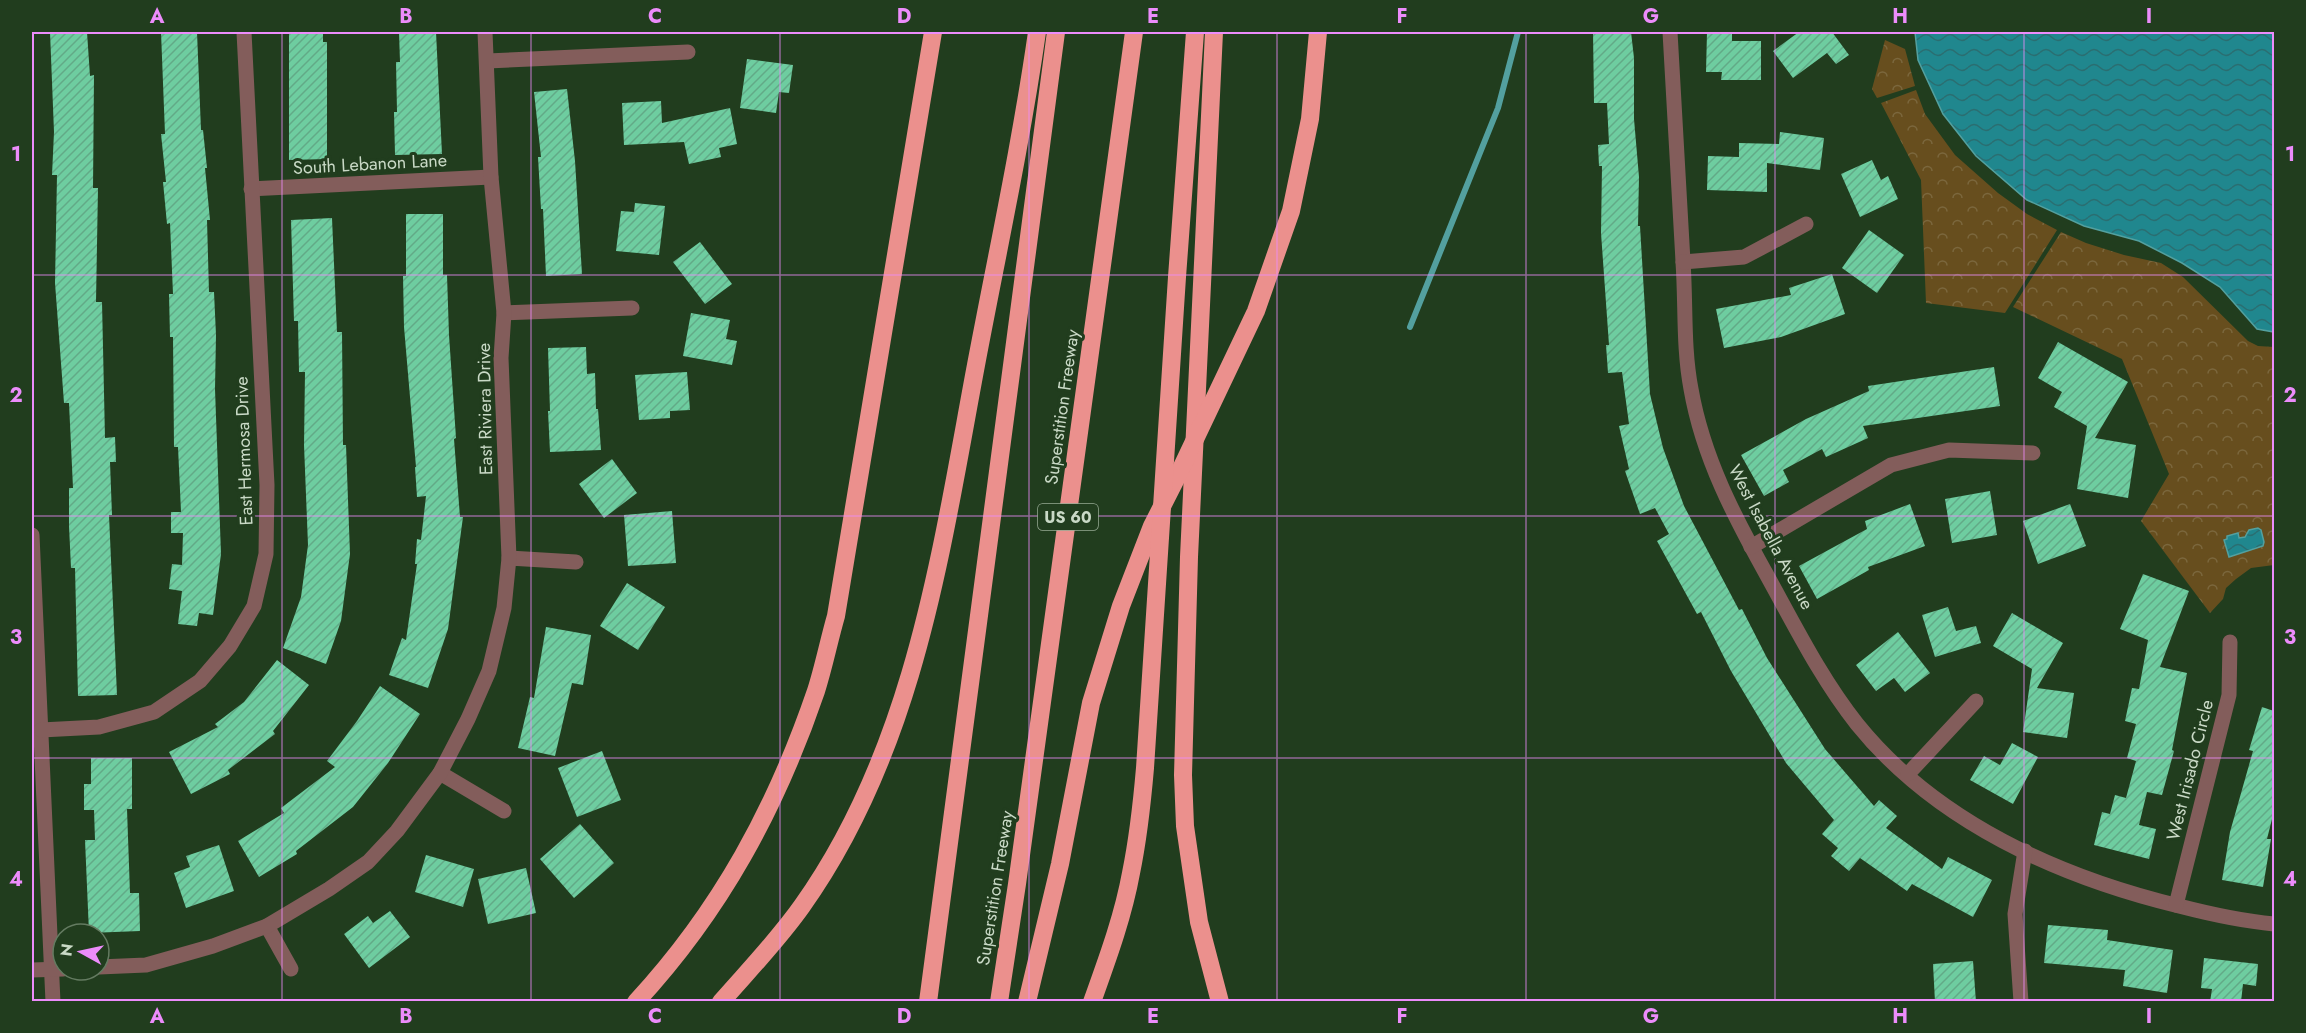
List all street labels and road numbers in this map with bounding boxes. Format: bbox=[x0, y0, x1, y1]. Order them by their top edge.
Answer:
street label: South Lebanon Lane bbox=[292, 147, 448, 181]
street label: Superstition Freeway bbox=[1038, 328, 1086, 486]
street label: East Riviera Drive bbox=[471, 343, 499, 475]
street label: East Hermosa Drive bbox=[228, 376, 260, 526]
street label: West Isabella Avenue bbox=[1722, 460, 1820, 614]
road number: US 60 bbox=[1038, 504, 1098, 530]
street label: West Irisado Circle bbox=[2160, 697, 2220, 843]
street label: Superstition Freeway bbox=[970, 809, 1020, 967]

